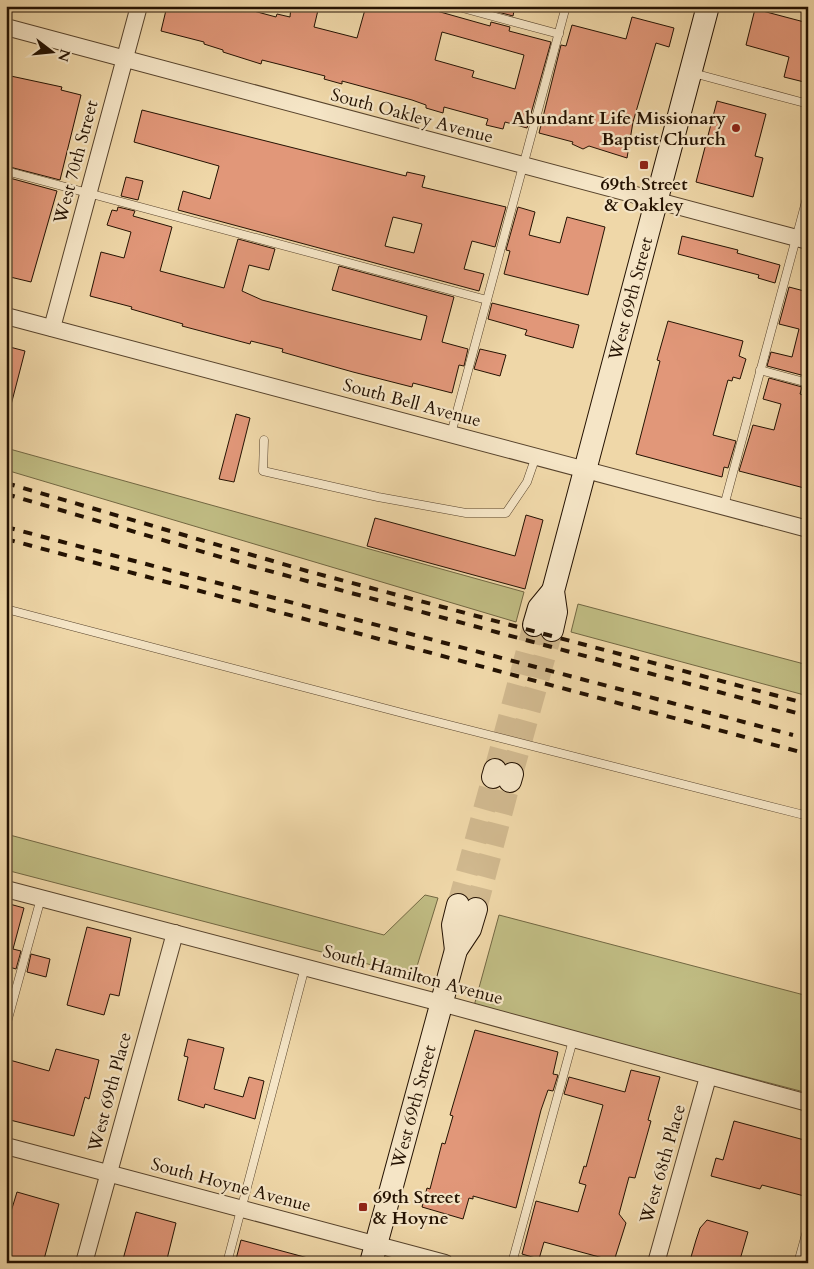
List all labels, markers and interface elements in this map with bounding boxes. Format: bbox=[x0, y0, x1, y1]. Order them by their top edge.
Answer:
north arrow bbox=[28, 28, 78, 78]
text: N bbox=[53, 47, 75, 64]
street label: South Oakley Avenue bbox=[328, 82, 496, 150]
street label: West 70th Street bbox=[47, 97, 105, 227]
place label: Abundant Life Missionary Baptist Church bbox=[512, 106, 727, 152]
marker: Abundant Life Missionary Baptist Church bbox=[730, 122, 742, 134]
marker: 69th Street & Oakley bbox=[638, 159, 650, 171]
place label: 69th Street & Oakley bbox=[600, 172, 688, 218]
street label: West 69th Street bbox=[602, 234, 659, 364]
street label: South Bell Avenue bbox=[340, 373, 484, 433]
street label: South Hamilton Avenue bbox=[320, 939, 506, 1011]
street label: West 69th Place bbox=[82, 1029, 138, 1156]
street label: West 69th Street bbox=[385, 1042, 442, 1172]
street label: West 68th Place bbox=[634, 1102, 692, 1227]
street label: South Hoyne Avenue bbox=[148, 1152, 314, 1218]
place label: 69th Street & Hoyne bbox=[373, 1185, 461, 1231]
marker: 69th Street & Hoyne bbox=[357, 1201, 369, 1213]

